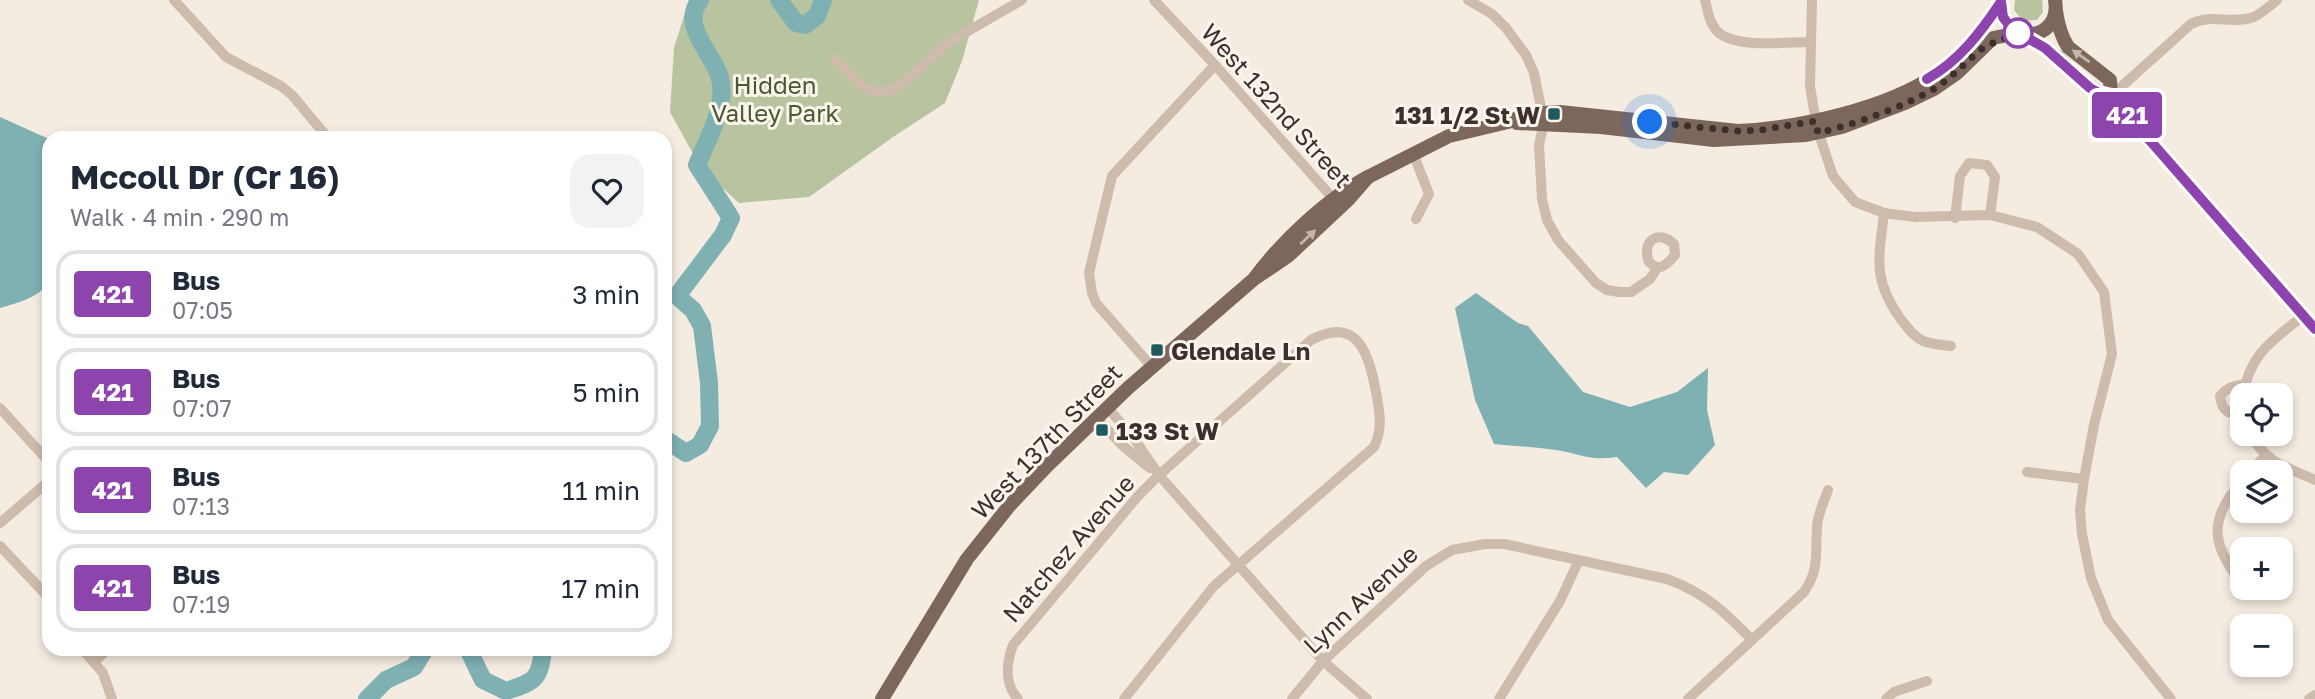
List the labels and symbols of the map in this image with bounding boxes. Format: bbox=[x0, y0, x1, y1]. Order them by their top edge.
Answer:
street label: West 132nd Street bbox=[1196, 17, 1358, 193]
unlabelled marker bbox=[2003, 18, 2033, 48]
one-way arrow bbox=[2072, 49, 2090, 63]
park label: Hidden Valley Park bbox=[711, 70, 839, 127]
line badge: 421 bbox=[2087, 92, 2167, 138]
place label: 131 1/2 St W bbox=[1395, 100, 1540, 129]
your location bbox=[1632, 104, 1667, 139]
marker: 131 1/2 St W bbox=[1546, 106, 1562, 122]
one-way arrow bbox=[1299, 230, 1316, 246]
place label: Glendale Ln bbox=[1171, 336, 1310, 365]
marker: Glendale Ln bbox=[1149, 342, 1165, 358]
street label: West 137th Street bbox=[965, 358, 1127, 524]
place label: 133 St W bbox=[1116, 416, 1219, 445]
marker: 133 St W bbox=[1094, 422, 1110, 438]
street label: Natchez Avenue bbox=[996, 468, 1140, 628]
street label: Lynn Avenue bbox=[1297, 539, 1423, 659]

